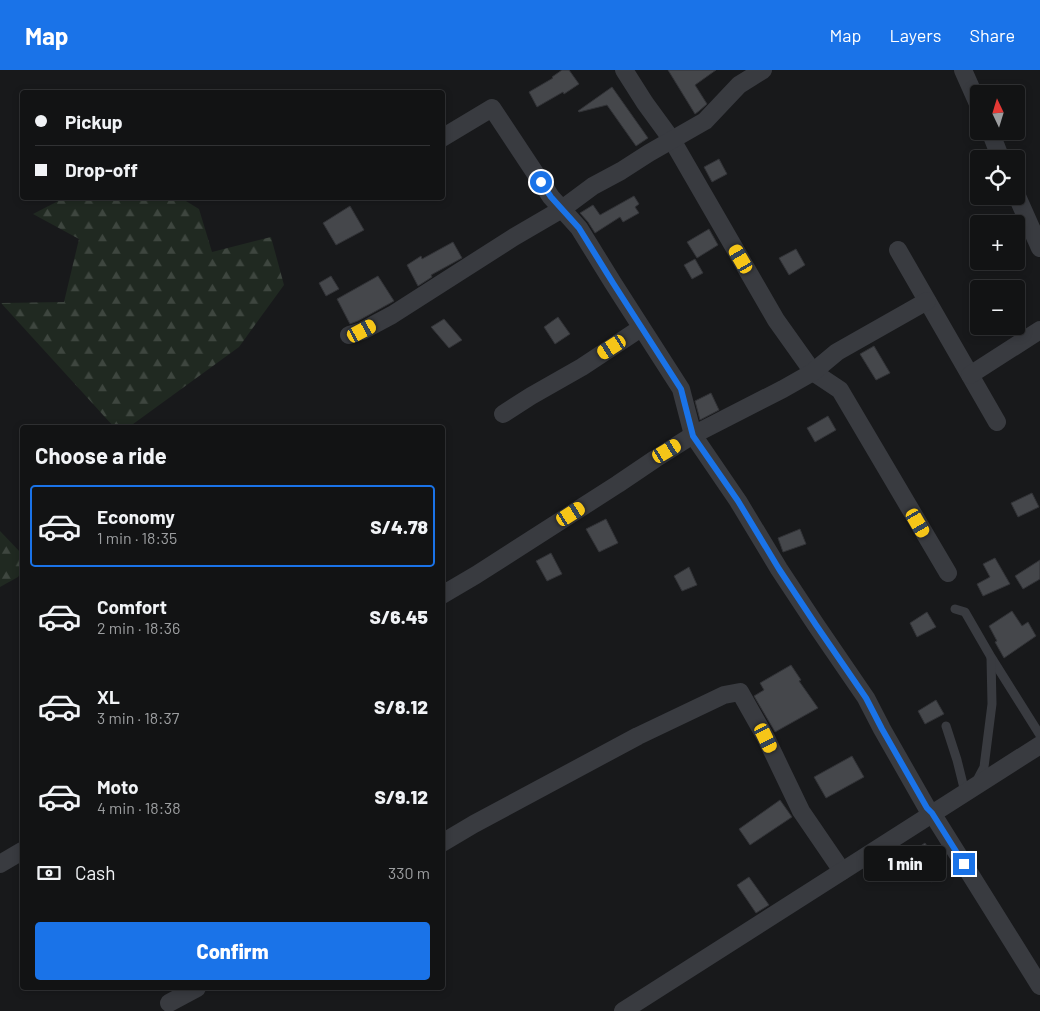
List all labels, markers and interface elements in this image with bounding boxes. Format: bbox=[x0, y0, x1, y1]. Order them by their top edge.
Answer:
text: Map bbox=[25, 21, 68, 50]
text: Map bbox=[829, 24, 861, 46]
text: Layers bbox=[889, 24, 942, 46]
text: Share bbox=[970, 24, 1015, 46]
north arrow bbox=[970, 85, 1025, 140]
map controls bbox=[970, 85, 1025, 335]
text: Pickup bbox=[65, 110, 123, 133]
button: locate bbox=[970, 150, 1025, 205]
text: Drop-off bbox=[65, 158, 138, 181]
route start bbox=[530, 171, 552, 193]
button: + bbox=[970, 215, 1025, 270]
car bbox=[727, 242, 754, 276]
button: − bbox=[970, 280, 1025, 335]
car bbox=[345, 317, 378, 345]
car bbox=[595, 333, 628, 361]
car bbox=[650, 437, 683, 465]
text: Choose a ride bbox=[35, 442, 167, 468]
car bbox=[554, 500, 587, 528]
icon: car bbox=[37, 504, 82, 549]
text: Economy bbox=[97, 505, 175, 528]
car bbox=[904, 506, 931, 540]
text: S/4.78 bbox=[370, 515, 428, 538]
text: 1 min · 18:35 bbox=[97, 528, 177, 547]
icon: car bbox=[37, 594, 82, 639]
text: Comfort bbox=[97, 595, 167, 618]
text: S/6.45 bbox=[369, 605, 428, 628]
text: 2 min · 18:36 bbox=[97, 618, 180, 637]
icon: car bbox=[37, 684, 82, 729]
text: XL bbox=[97, 685, 120, 708]
text: S/8.12 bbox=[374, 695, 428, 718]
text: 3 min · 18:37 bbox=[97, 708, 179, 727]
car bbox=[752, 721, 779, 755]
icon: car bbox=[37, 774, 82, 819]
text: Moto bbox=[97, 775, 139, 798]
text: S/9.12 bbox=[374, 785, 428, 808]
text: 4 min · 18:38 bbox=[97, 798, 181, 817]
callout: 1 min bbox=[864, 846, 946, 882]
route end bbox=[953, 853, 975, 875]
text: 1 min bbox=[887, 854, 923, 873]
icon: cash bbox=[35, 859, 63, 887]
text: Cash bbox=[75, 861, 116, 884]
text: 330 m bbox=[388, 863, 430, 882]
button: Confirm bbox=[35, 922, 430, 980]

